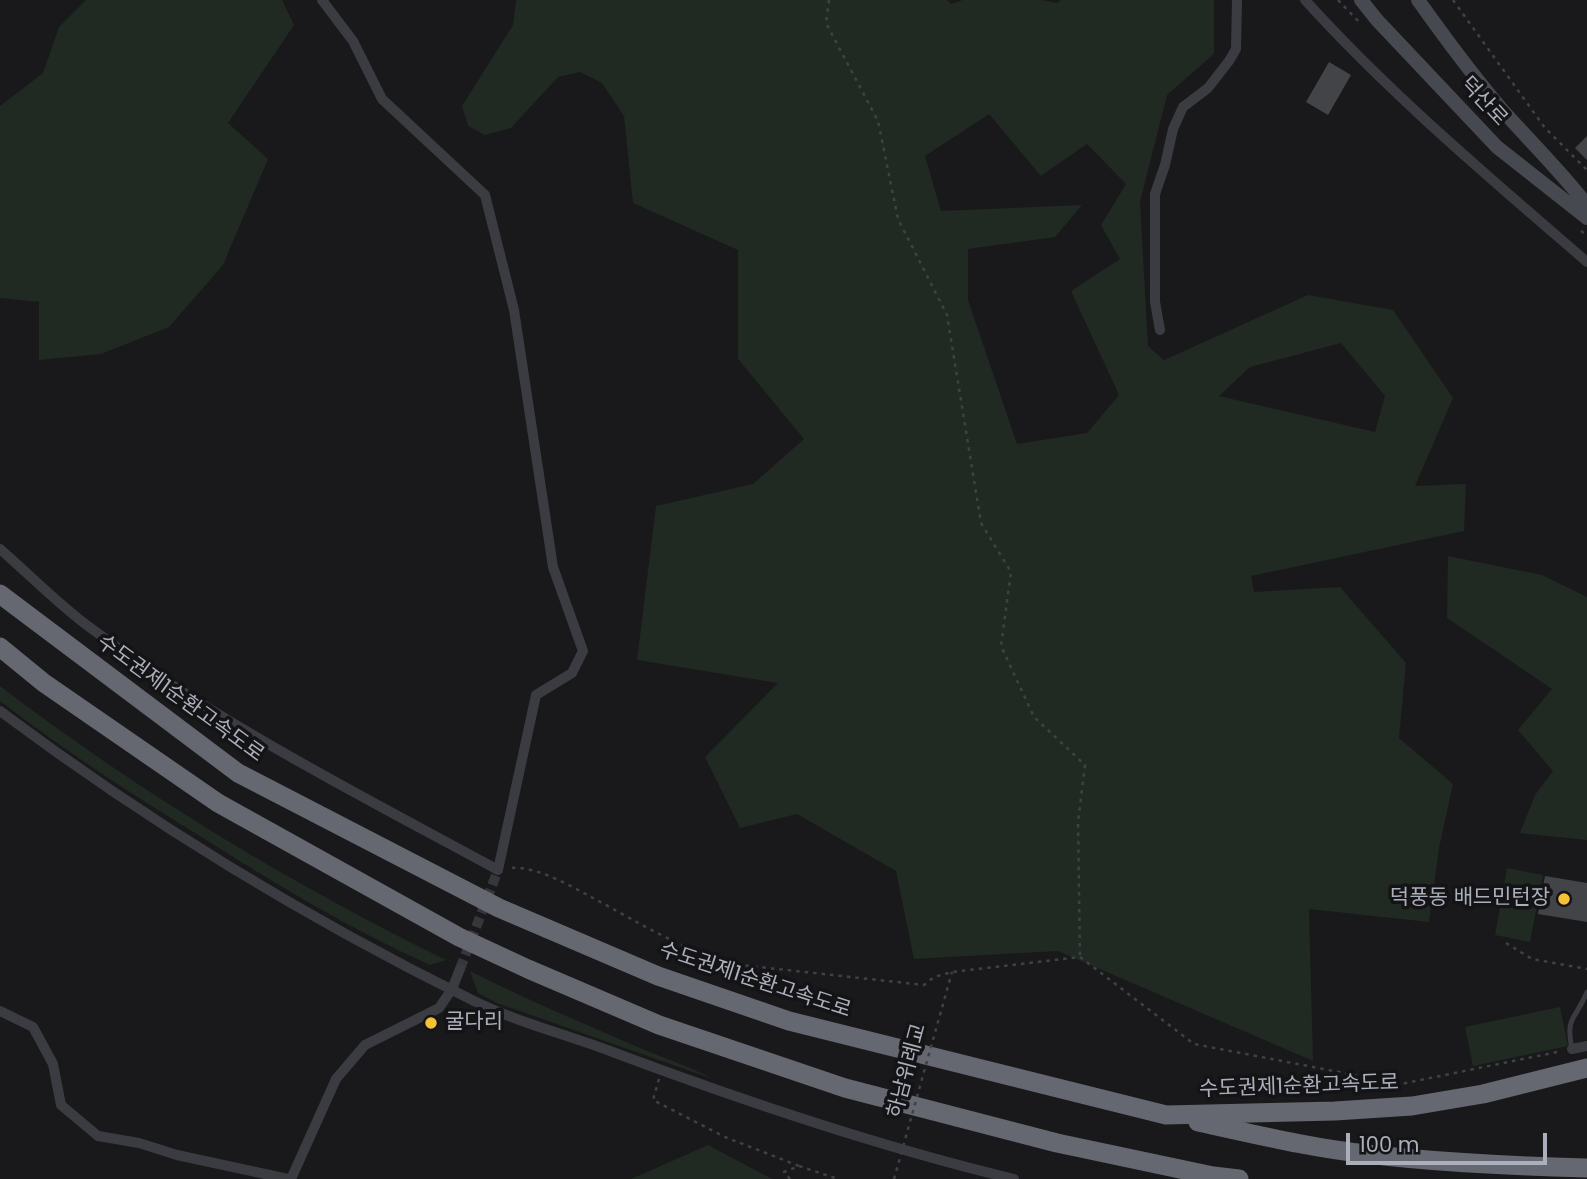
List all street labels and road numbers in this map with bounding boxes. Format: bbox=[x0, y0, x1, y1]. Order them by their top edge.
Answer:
street label: 덕산로 bbox=[1454, 72, 1512, 132]
street label: 수도권제1순환고속도로 bbox=[92, 630, 268, 768]
street label: 수도권제1순환고속도로 bbox=[656, 938, 854, 1024]
street label: 하남위례교 bbox=[883, 1021, 933, 1121]
street label: 수도권제1순환고속도로 bbox=[1199, 1071, 1399, 1103]

